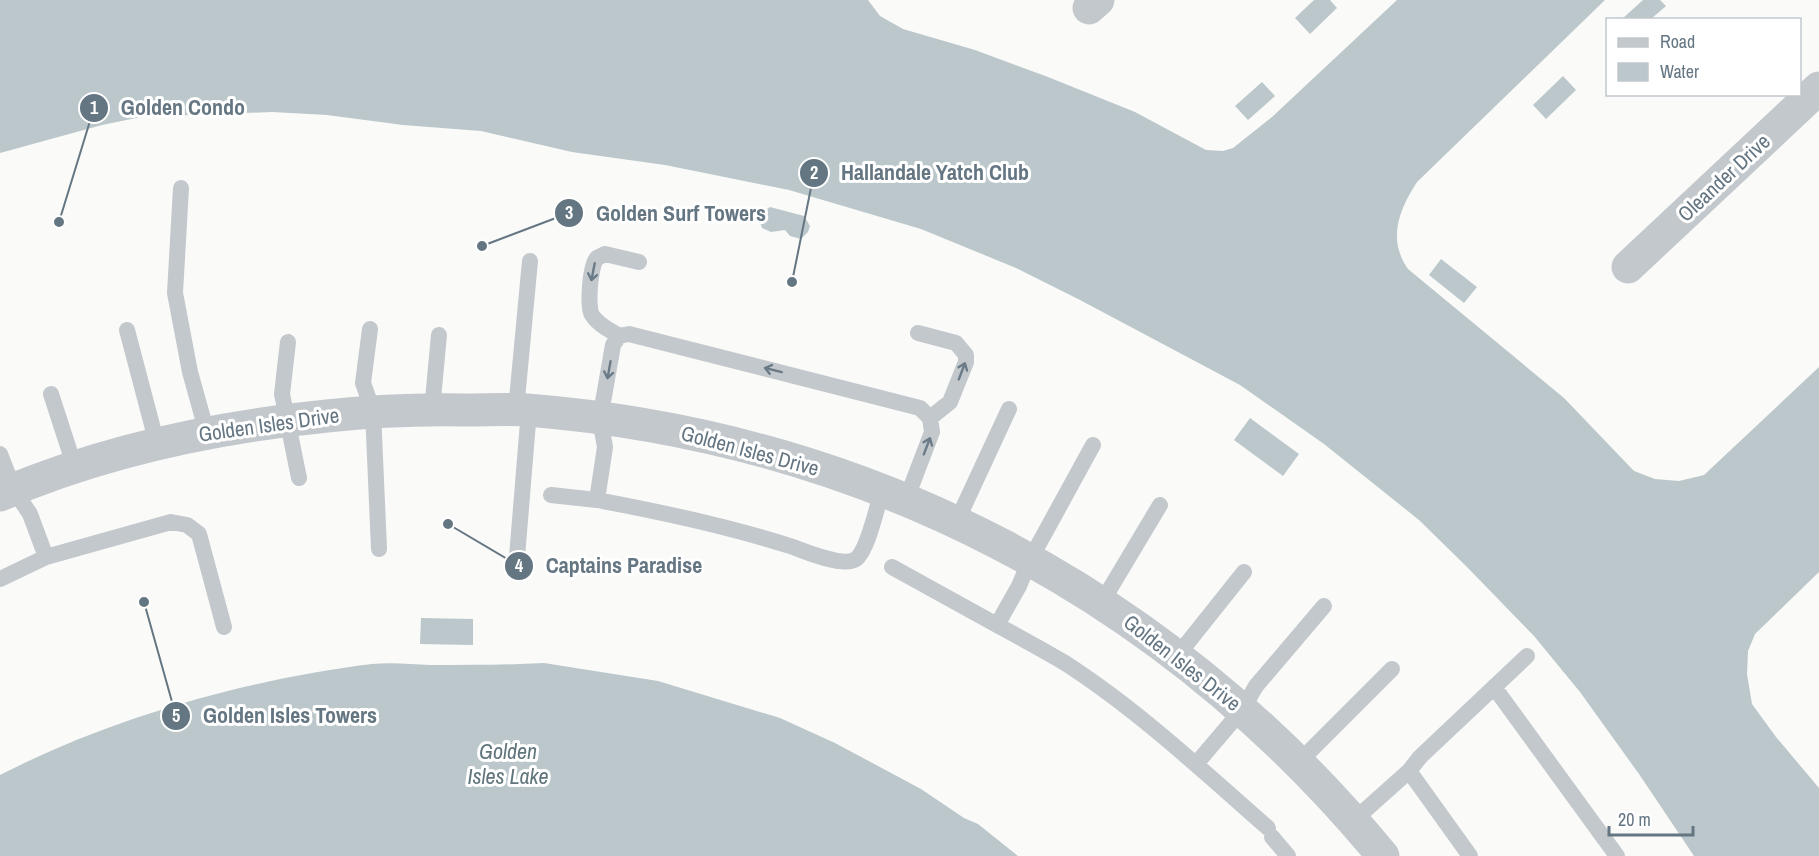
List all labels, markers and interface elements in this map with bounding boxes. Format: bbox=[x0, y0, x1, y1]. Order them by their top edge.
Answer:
legend bbox=[1606, 18, 1801, 96]
text: Road bbox=[1660, 29, 1695, 54]
text: Water bbox=[1660, 59, 1699, 84]
callout: Golden Condo bbox=[79, 88, 257, 128]
text: Golden Condo bbox=[121, 92, 245, 122]
text: 1 bbox=[90, 95, 99, 120]
street label: Oleander Drive bbox=[1671, 127, 1776, 228]
callout: Hallandale Yatch Club bbox=[799, 153, 1042, 193]
text: Hallandale Yatch Club bbox=[841, 157, 1029, 187]
text: 2 bbox=[810, 160, 818, 185]
callout: Golden Surf Towers bbox=[554, 193, 778, 233]
text: Golden Surf Towers bbox=[596, 198, 766, 228]
text: 3 bbox=[565, 200, 573, 225]
one-way arrow bbox=[587, 261, 598, 281]
one-way arrow bbox=[603, 359, 614, 379]
one-way arrow bbox=[958, 363, 969, 381]
one-way arrow bbox=[764, 364, 783, 376]
street label: Golden Isles Drive bbox=[197, 400, 341, 449]
street label: Golden Isles Drive bbox=[678, 418, 822, 483]
one-way arrow bbox=[922, 437, 933, 456]
callout: Captains Paradise bbox=[504, 546, 714, 586]
text: Captains Paradise bbox=[546, 550, 702, 580]
text: 4 bbox=[515, 553, 524, 578]
street label: Golden Isles Drive bbox=[1118, 608, 1247, 718]
callout: Golden Isles Towers bbox=[161, 696, 389, 736]
text: Golden Isles Towers bbox=[203, 700, 377, 730]
text: 5 bbox=[172, 703, 180, 728]
water label: Golden Isles Lake bbox=[467, 736, 549, 791]
scale bar bbox=[1609, 799, 1693, 837]
text: 20 m bbox=[1618, 807, 1651, 832]

